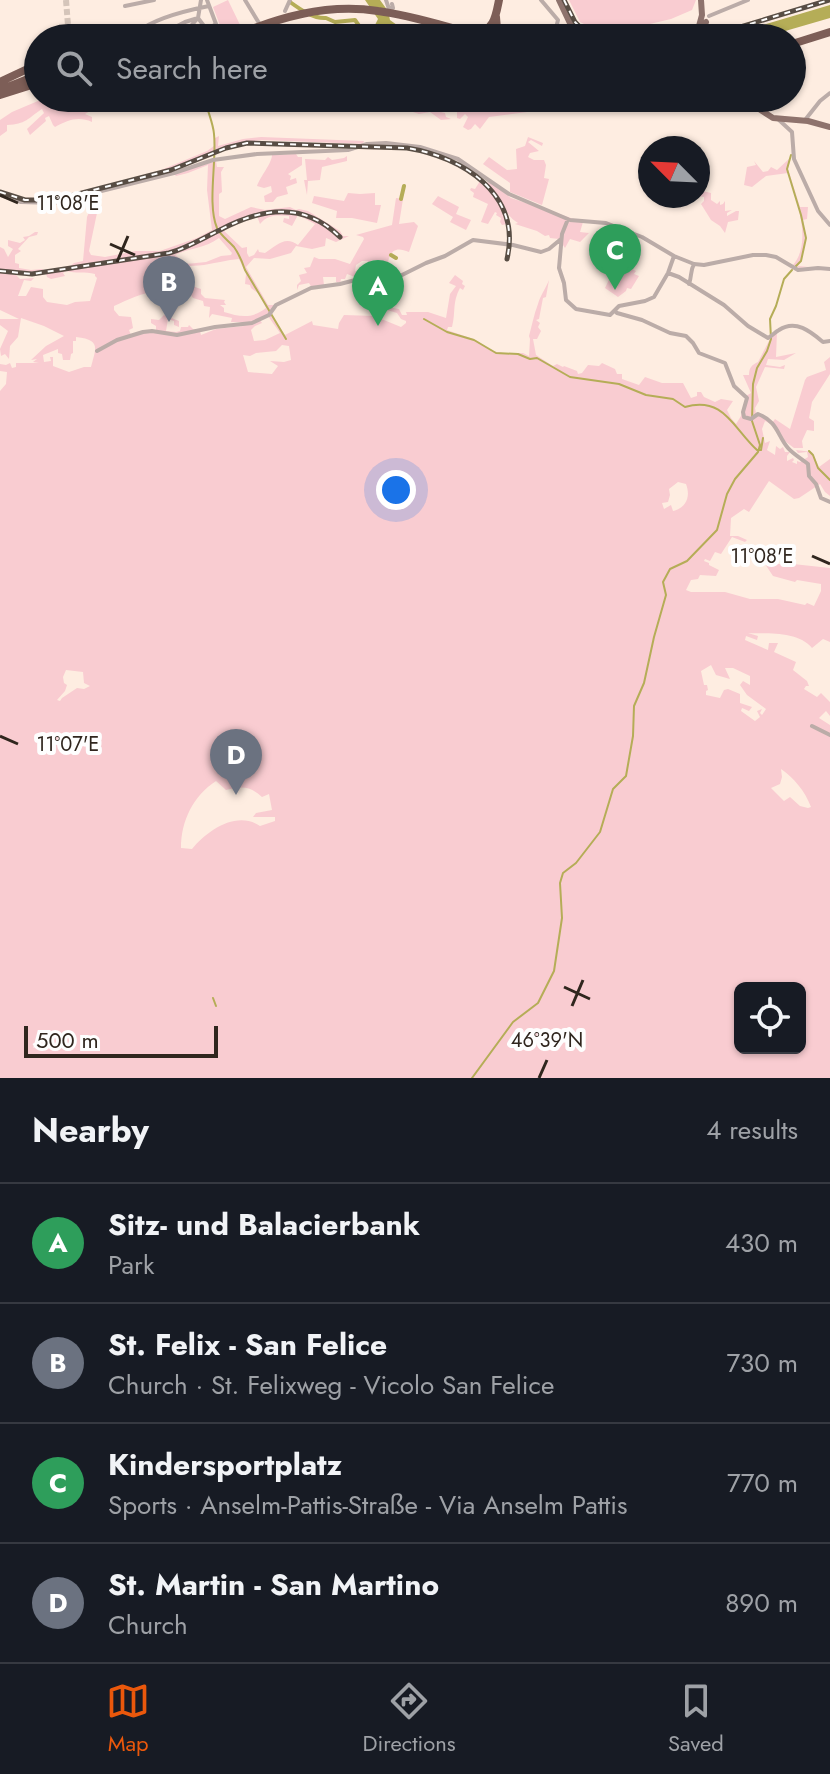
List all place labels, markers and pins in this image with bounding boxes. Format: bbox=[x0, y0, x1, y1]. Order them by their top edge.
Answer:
pin: C bbox=[589, 224, 641, 290]
pin: B bbox=[143, 256, 195, 322]
pin: A bbox=[352, 260, 404, 326]
pin: D bbox=[210, 729, 262, 795]

